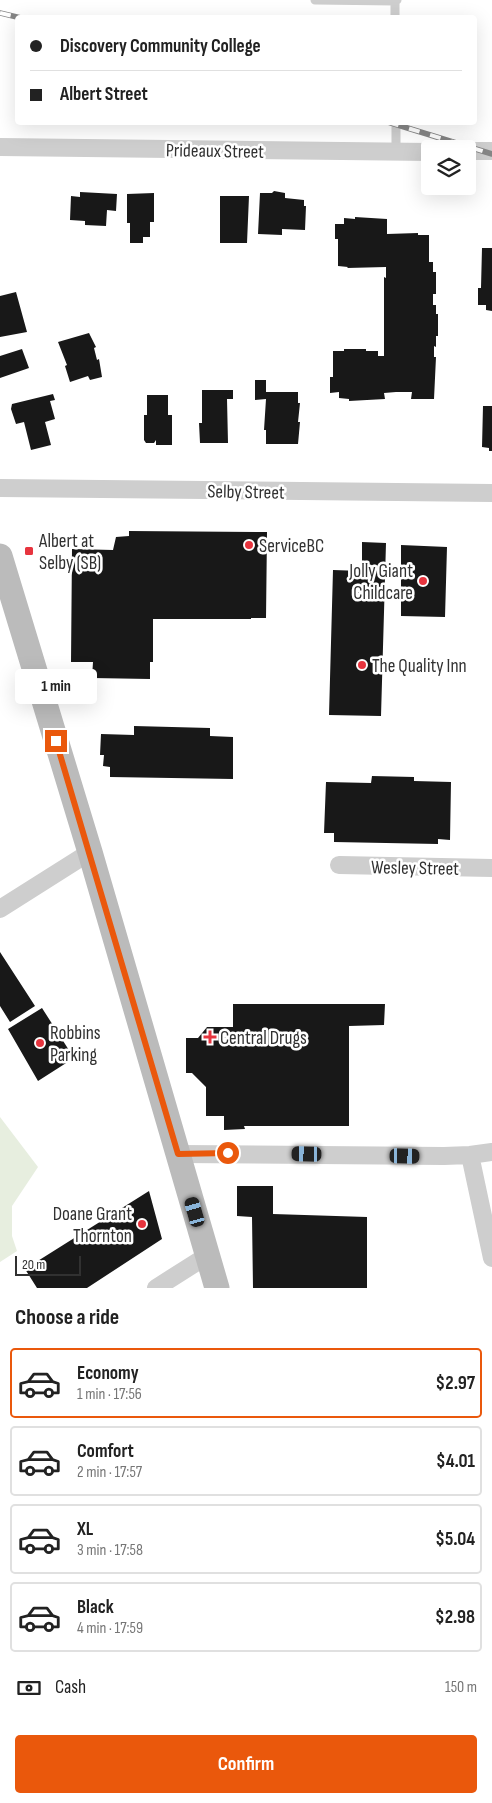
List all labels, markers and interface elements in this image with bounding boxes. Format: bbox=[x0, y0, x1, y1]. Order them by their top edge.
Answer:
text: Discovery Community College bbox=[60, 35, 261, 58]
text: Albert Street bbox=[60, 83, 148, 106]
street label: Prideaux Street bbox=[166, 139, 264, 164]
map controls bbox=[421, 140, 476, 195]
button: layers bbox=[421, 140, 476, 195]
street label: Selby Street bbox=[207, 480, 285, 505]
place label: Albert at Selby (SB) bbox=[38, 530, 101, 575]
place label: ServiceBC bbox=[259, 535, 324, 558]
marker: ServiceBC bbox=[243, 539, 255, 551]
marker: Albert at Selby (SB) bbox=[23, 545, 35, 557]
place label: Jolly Giant Childcare bbox=[348, 560, 413, 605]
marker: Jolly Giant Childcare bbox=[417, 575, 429, 587]
place label: The Quality Inn bbox=[372, 655, 467, 678]
marker: The Quality Inn bbox=[356, 659, 368, 671]
callout: 1 min bbox=[15, 668, 97, 704]
text: 1 min bbox=[41, 677, 71, 696]
route end bbox=[45, 730, 67, 752]
street label: Wesley Street bbox=[371, 856, 459, 881]
place label: Robbins Parking bbox=[50, 1022, 101, 1067]
place label: Central Drugs bbox=[220, 1027, 307, 1050]
marker: Central Drugs bbox=[204, 1031, 216, 1043]
marker: Robbins Parking bbox=[34, 1037, 46, 1049]
route start bbox=[217, 1142, 239, 1164]
car bbox=[291, 1146, 322, 1162]
car bbox=[389, 1148, 420, 1164]
car bbox=[183, 1196, 206, 1228]
place label: Doane Grant Thornton bbox=[53, 1203, 132, 1248]
marker: Doane Grant Thornton bbox=[136, 1218, 148, 1230]
scale bar bbox=[15, 1253, 81, 1276]
text: 20 m bbox=[22, 1256, 45, 1273]
text: Choose a ride bbox=[15, 1304, 119, 1331]
icon: car bbox=[17, 1361, 62, 1406]
text: Economy bbox=[77, 1362, 139, 1385]
text: $2.97 bbox=[436, 1372, 475, 1395]
text: 1 min · 17:56 bbox=[77, 1385, 142, 1404]
icon: car bbox=[17, 1439, 62, 1484]
text: Comfort bbox=[77, 1440, 134, 1463]
text: $4.01 bbox=[436, 1450, 475, 1473]
text: 2 min · 17:57 bbox=[77, 1463, 142, 1482]
icon: car bbox=[17, 1517, 62, 1562]
text: XL bbox=[77, 1518, 93, 1541]
text: $5.04 bbox=[435, 1528, 475, 1551]
text: 3 min · 17:58 bbox=[77, 1541, 143, 1560]
icon: car bbox=[17, 1595, 62, 1640]
text: Black bbox=[77, 1596, 114, 1619]
text: $2.98 bbox=[435, 1606, 475, 1629]
text: 4 min · 17:59 bbox=[77, 1619, 143, 1638]
icon: cash bbox=[15, 1674, 43, 1702]
text: Cash bbox=[55, 1676, 86, 1699]
text: 150 m bbox=[445, 1678, 477, 1697]
button: Confirm bbox=[15, 1735, 477, 1793]

